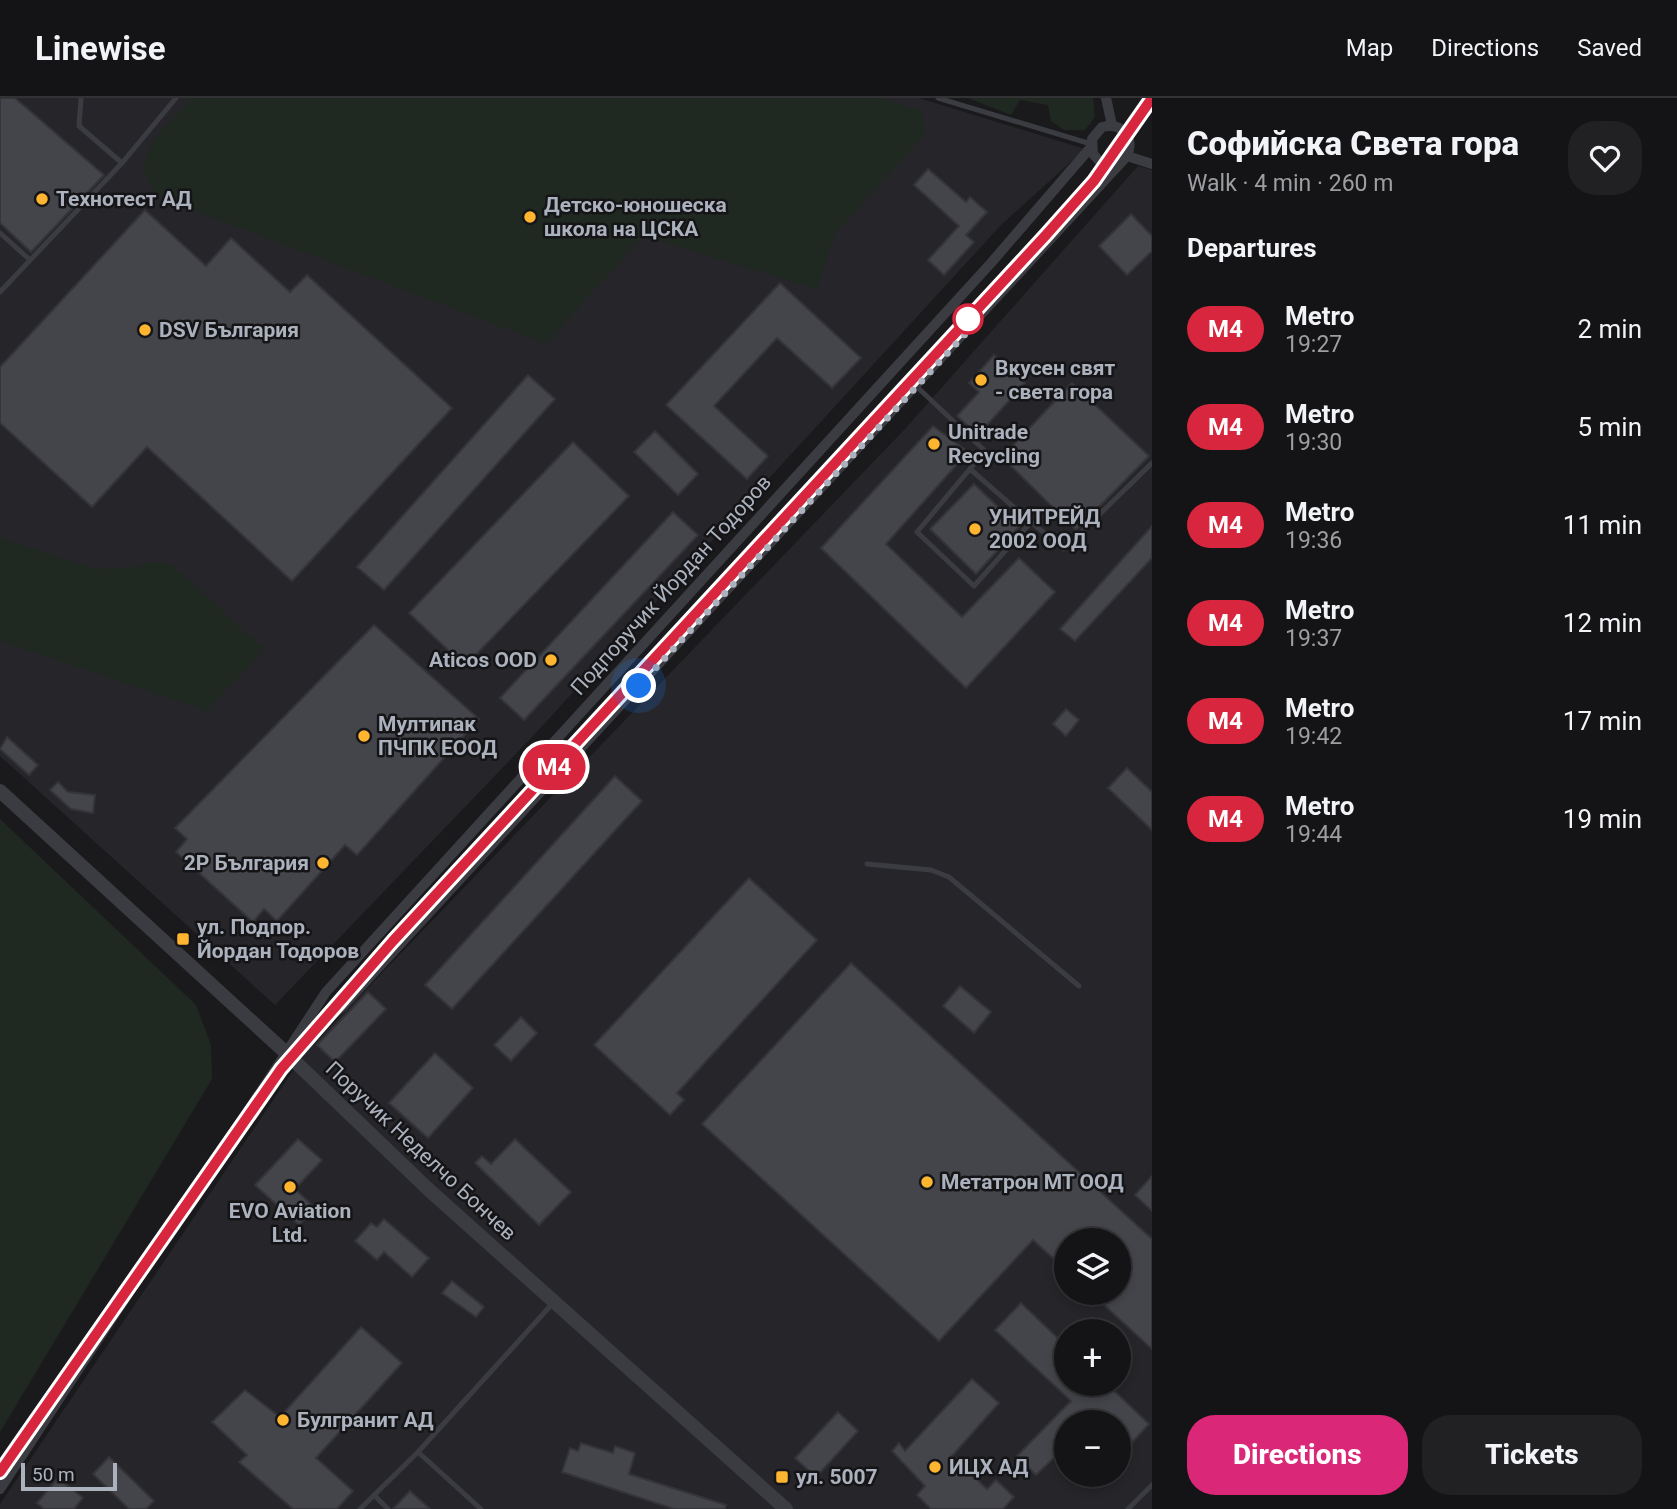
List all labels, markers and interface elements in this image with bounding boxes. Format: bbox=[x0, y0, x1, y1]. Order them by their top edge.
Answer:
text: Linewise bbox=[35, 29, 166, 68]
text: Map bbox=[1346, 34, 1393, 62]
text: Directions bbox=[1431, 34, 1539, 62]
text: Saved bbox=[1577, 34, 1642, 62]
button: heart bbox=[1568, 121, 1642, 195]
text: Софийска Света гора bbox=[1187, 124, 1519, 163]
text: Walk · 4 min · 260 m bbox=[1187, 170, 1393, 197]
place label: Технотест АД bbox=[56, 187, 192, 211]
marker: Технотест АД bbox=[34, 191, 50, 207]
place label: Детско-юношеска школа на ЦСКА bbox=[544, 193, 727, 241]
marker: Детско-юношеска школа на ЦСКА bbox=[522, 209, 538, 225]
text: Departures bbox=[1187, 233, 1317, 263]
text: Metro bbox=[1285, 301, 1354, 331]
unlabelled marker bbox=[953, 304, 983, 334]
text: 2 min bbox=[1577, 314, 1642, 344]
text: M4 bbox=[1208, 315, 1243, 343]
place label: DSV България bbox=[159, 318, 299, 342]
marker: DSV България bbox=[137, 322, 153, 338]
text: 19:27 bbox=[1285, 331, 1342, 358]
place label: Вкусен свят - света гора bbox=[995, 356, 1116, 404]
marker: Вкусен свят - света гора bbox=[973, 372, 989, 388]
text: Metro bbox=[1285, 399, 1354, 429]
text: 5 min bbox=[1577, 412, 1642, 442]
text: M4 bbox=[1208, 413, 1243, 441]
place label: Unitrade Recycling bbox=[948, 420, 1040, 468]
text: 19:30 bbox=[1285, 429, 1342, 456]
marker: Unitrade Recycling bbox=[926, 436, 942, 452]
street label: Подпоручик Йордан Тодоров bbox=[566, 470, 776, 700]
text: Metro bbox=[1285, 497, 1354, 527]
place label: УНИТРЕЙД 2002 ООД bbox=[989, 505, 1101, 553]
text: 11 min bbox=[1563, 510, 1642, 540]
text: M4 bbox=[1208, 511, 1243, 539]
marker: УНИТРЕЙД 2002 ООД bbox=[967, 521, 983, 537]
text: 19:36 bbox=[1285, 527, 1342, 554]
text: Metro bbox=[1285, 595, 1354, 625]
text: 12 min bbox=[1563, 608, 1642, 638]
text: M4 bbox=[1208, 609, 1243, 637]
text: 19:37 bbox=[1285, 625, 1342, 652]
place label: Aticos OOD bbox=[429, 648, 537, 672]
marker: Aticos OOD bbox=[543, 652, 559, 668]
your location bbox=[621, 668, 656, 703]
text: Metro bbox=[1285, 693, 1354, 723]
text: 17 min bbox=[1563, 706, 1642, 736]
text: M4 bbox=[1208, 707, 1243, 735]
place label: Мултипак ПЧПК ЕООД bbox=[378, 712, 497, 760]
text: 19:42 bbox=[1285, 723, 1342, 750]
marker: Мултипак ПЧПК ЕООД bbox=[356, 728, 372, 744]
line badge: M4 bbox=[522, 744, 586, 790]
text: M4 bbox=[537, 753, 571, 781]
text: Metro bbox=[1285, 791, 1354, 821]
text: 19 min bbox=[1563, 804, 1642, 834]
text: M4 bbox=[1208, 805, 1243, 833]
text: 19:44 bbox=[1285, 821, 1342, 848]
place label: 2Р България bbox=[184, 851, 309, 875]
marker: 2Р България bbox=[315, 855, 331, 871]
place label: ул. Подпор. Йордан Тодоров bbox=[197, 915, 359, 963]
marker: ул. Подпор. Йордан Тодоров bbox=[175, 931, 191, 947]
street label: Поручик Неделчо Бончев bbox=[321, 1057, 521, 1245]
place label: Метатрон МТ ООД bbox=[941, 1170, 1124, 1194]
marker: Метатрон МТ ООД bbox=[919, 1174, 935, 1190]
marker: EVO Aviation Ltd. bbox=[282, 1179, 298, 1195]
place label: EVO Aviation Ltd. bbox=[229, 1199, 351, 1247]
map controls bbox=[1054, 1228, 1131, 1487]
button: layers bbox=[1054, 1228, 1131, 1305]
button: + bbox=[1054, 1319, 1131, 1396]
place label: Булгранит АД bbox=[297, 1408, 434, 1432]
button: − bbox=[1054, 1410, 1131, 1487]
marker: Булгранит АД bbox=[275, 1412, 291, 1428]
button: Directions bbox=[1187, 1415, 1408, 1495]
button: Tickets bbox=[1422, 1415, 1642, 1495]
place label: ИЦХ АД bbox=[949, 1455, 1029, 1479]
marker: ИЦХ АД bbox=[927, 1459, 943, 1475]
scale bar bbox=[21, 1460, 117, 1492]
text: 50 m bbox=[32, 1463, 75, 1486]
place label: ул. 5007 bbox=[796, 1465, 878, 1489]
marker: ул. 5007 bbox=[774, 1469, 790, 1485]

